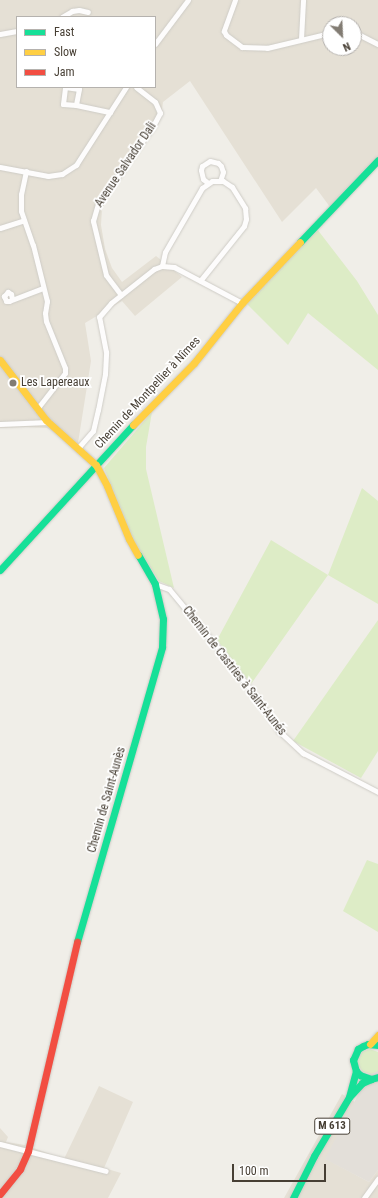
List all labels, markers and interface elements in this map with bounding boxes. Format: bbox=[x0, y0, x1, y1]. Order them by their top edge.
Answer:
legend bbox=[16, 16, 156, 88]
north arrow bbox=[322, 16, 362, 56]
text: Fast bbox=[54, 25, 74, 39]
text: N bbox=[341, 39, 352, 54]
text: Slow bbox=[54, 45, 77, 59]
text: Jam bbox=[54, 65, 75, 79]
street label: Avenue Salvador Dali bbox=[92, 120, 160, 210]
street label: Chemin de Montpellier à Nîmes bbox=[92, 334, 204, 452]
place label: Les Lapereaux bbox=[21, 376, 90, 390]
marker: Les Lapereaux bbox=[8, 378, 18, 388]
street label: Chemin de Castries à Saint-Aunés bbox=[179, 604, 289, 738]
street label: Chemin de Saint-Aunès bbox=[85, 745, 129, 855]
road number: M 613 bbox=[314, 1117, 350, 1135]
scale bar bbox=[234, 1156, 328, 1182]
text: 100 m bbox=[239, 1164, 269, 1178]

